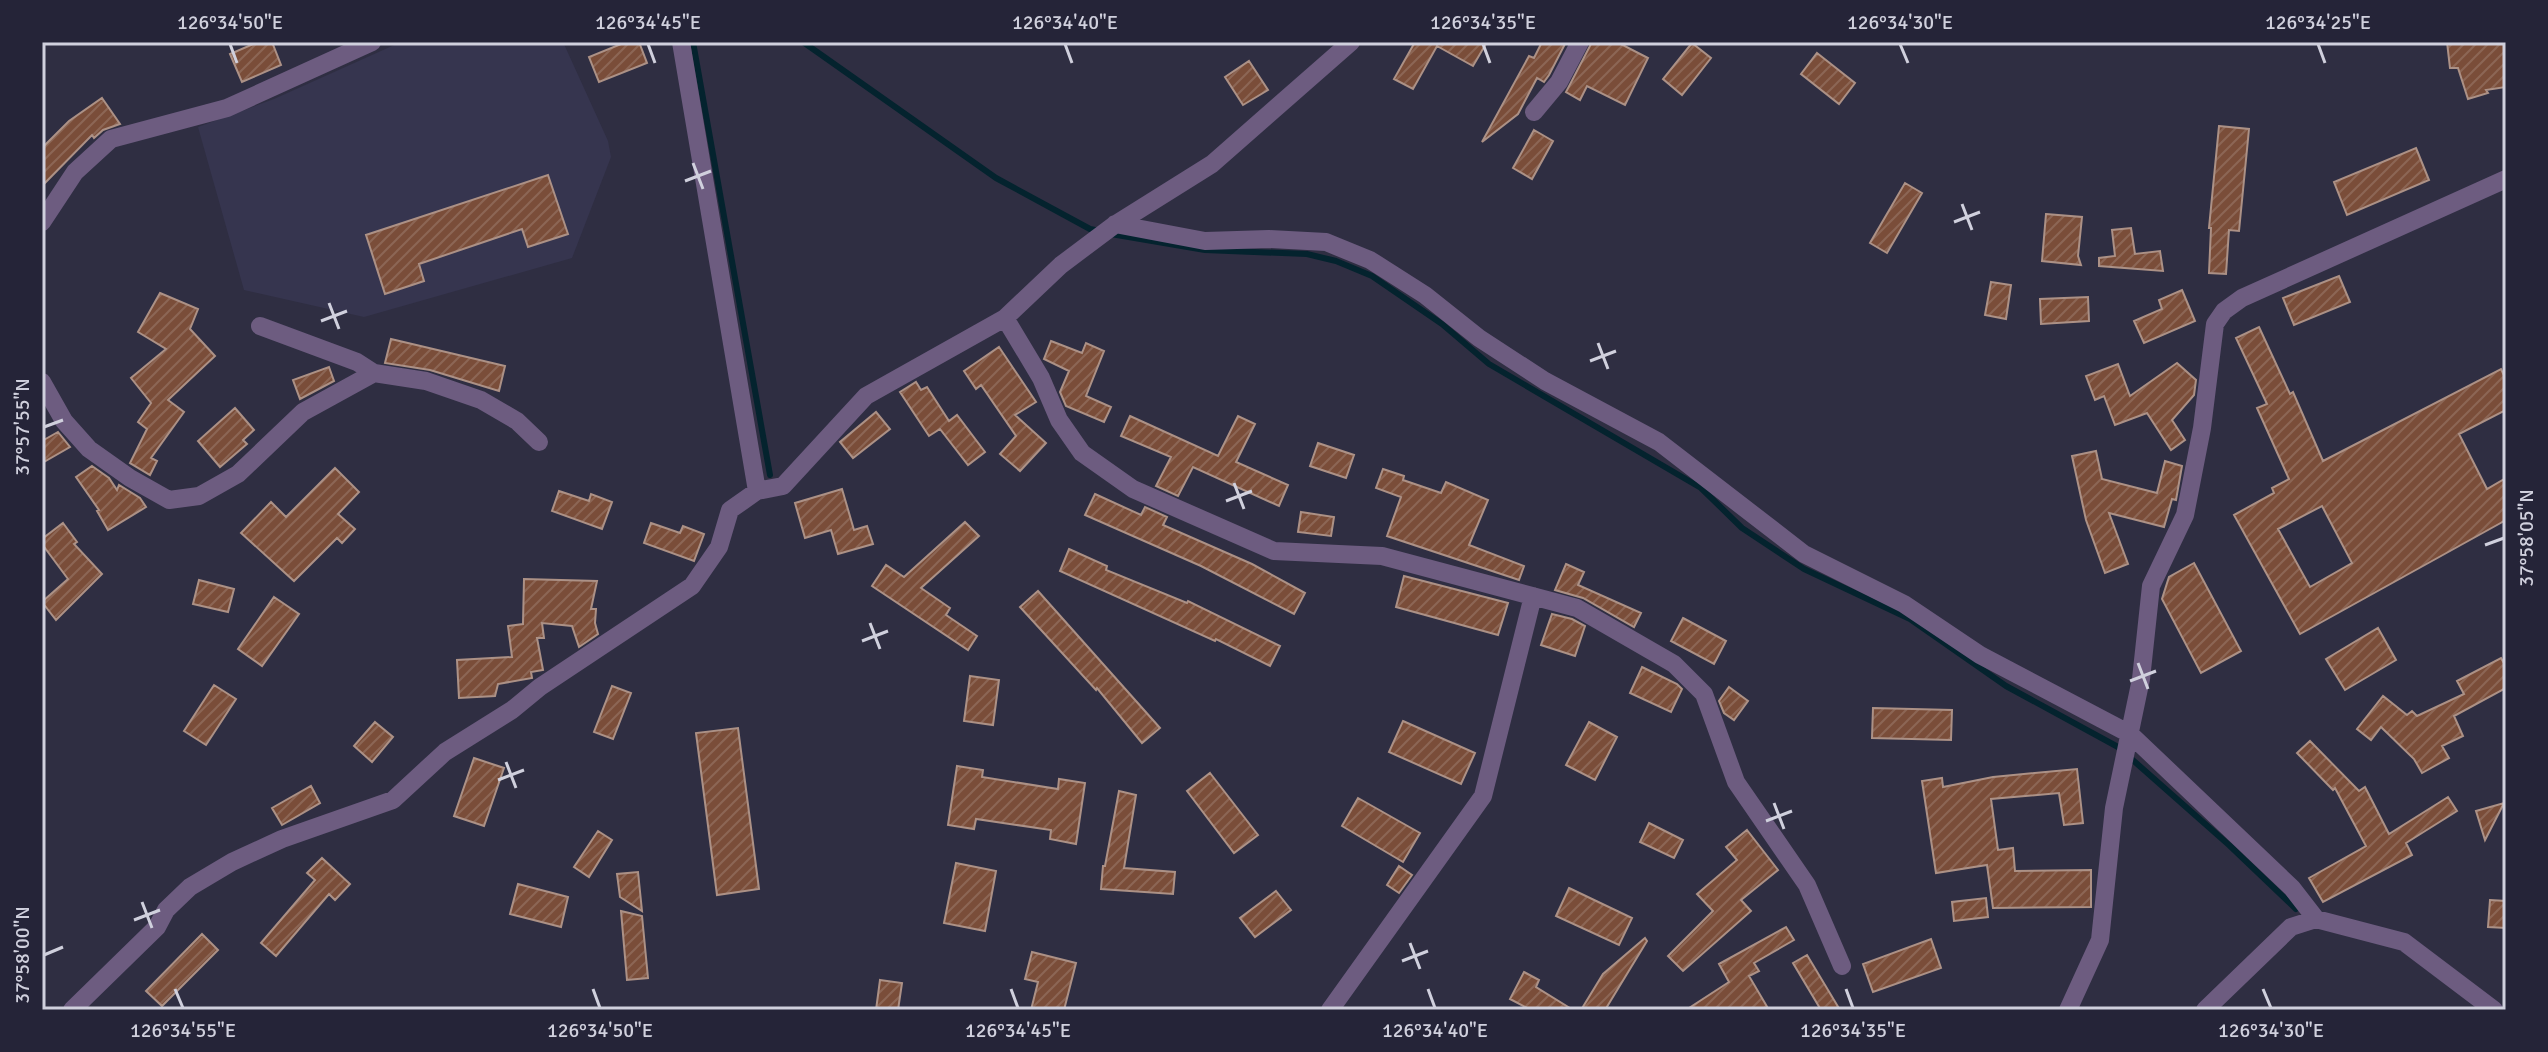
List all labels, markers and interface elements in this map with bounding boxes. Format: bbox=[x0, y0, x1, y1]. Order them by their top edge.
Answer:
text: 126°34'50"E bbox=[177, 10, 283, 35]
text: 126°34'45"E bbox=[595, 10, 701, 35]
text: 126°34'40"E bbox=[1012, 10, 1118, 35]
text: 126°34'35"E bbox=[1430, 10, 1536, 35]
text: 126°34'30"E bbox=[1847, 10, 1953, 35]
text: 126°34'25"E bbox=[2265, 10, 2371, 35]
text: 37°57'55"N bbox=[10, 378, 35, 476]
text: 37°58'05"N bbox=[2514, 489, 2539, 587]
text: 37°58'00"N bbox=[10, 906, 35, 1004]
text: 126°34'55"E bbox=[130, 1018, 236, 1043]
text: 126°34'50"E bbox=[547, 1018, 653, 1043]
text: 126°34'45"E bbox=[965, 1018, 1071, 1043]
text: 126°34'40"E bbox=[1382, 1018, 1488, 1043]
text: 126°34'35"E bbox=[1800, 1018, 1906, 1043]
text: 126°34'30"E bbox=[2218, 1018, 2324, 1043]

